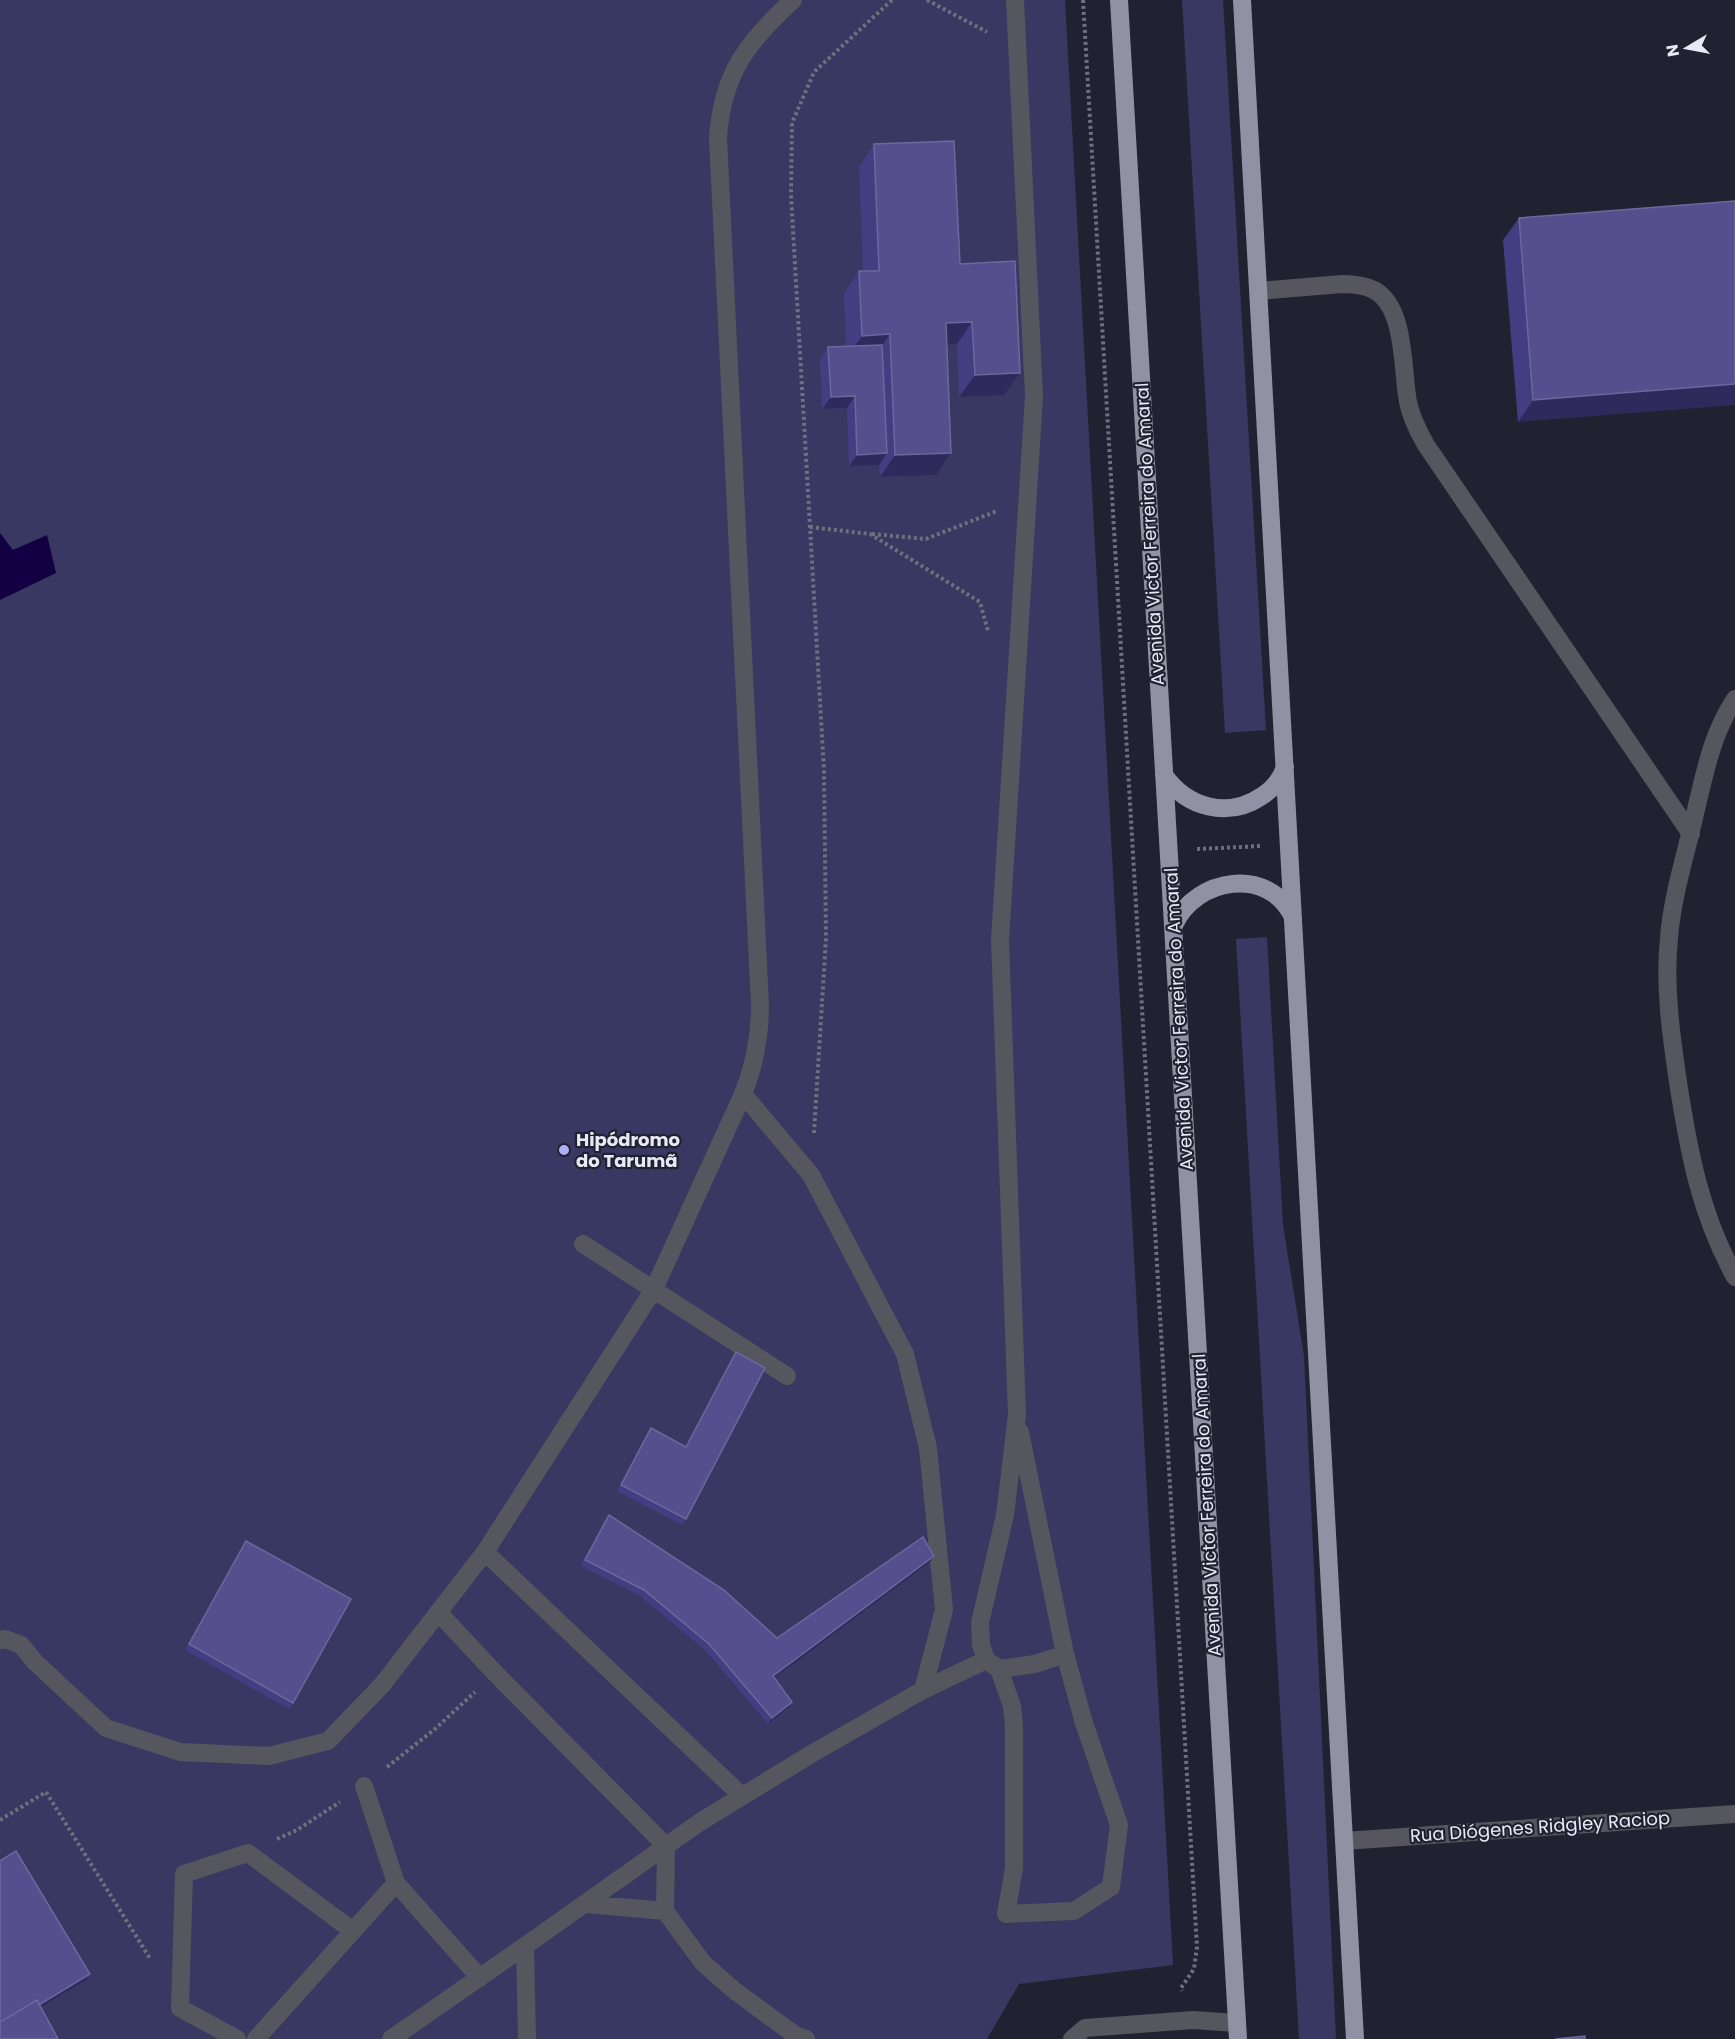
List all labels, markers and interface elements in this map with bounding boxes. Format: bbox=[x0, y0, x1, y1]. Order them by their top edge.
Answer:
north arrow bbox=[1657, 18, 1717, 78]
text: N bbox=[1660, 43, 1685, 58]
street label: Avenida Victor Ferreira do Amaral bbox=[1129, 382, 1170, 686]
street label: Avenida Victor Ferreira do Amaral bbox=[1158, 867, 1199, 1171]
place label: Hipódromo do Tarumã bbox=[576, 1127, 680, 1173]
marker: Hipódromo do Tarumã bbox=[557, 1143, 571, 1157]
street label: Avenida Victor Ferreira do Amaral bbox=[1186, 1353, 1227, 1657]
street label: Rua Diógenes Ridgley Raciop bbox=[1409, 1805, 1671, 1848]

